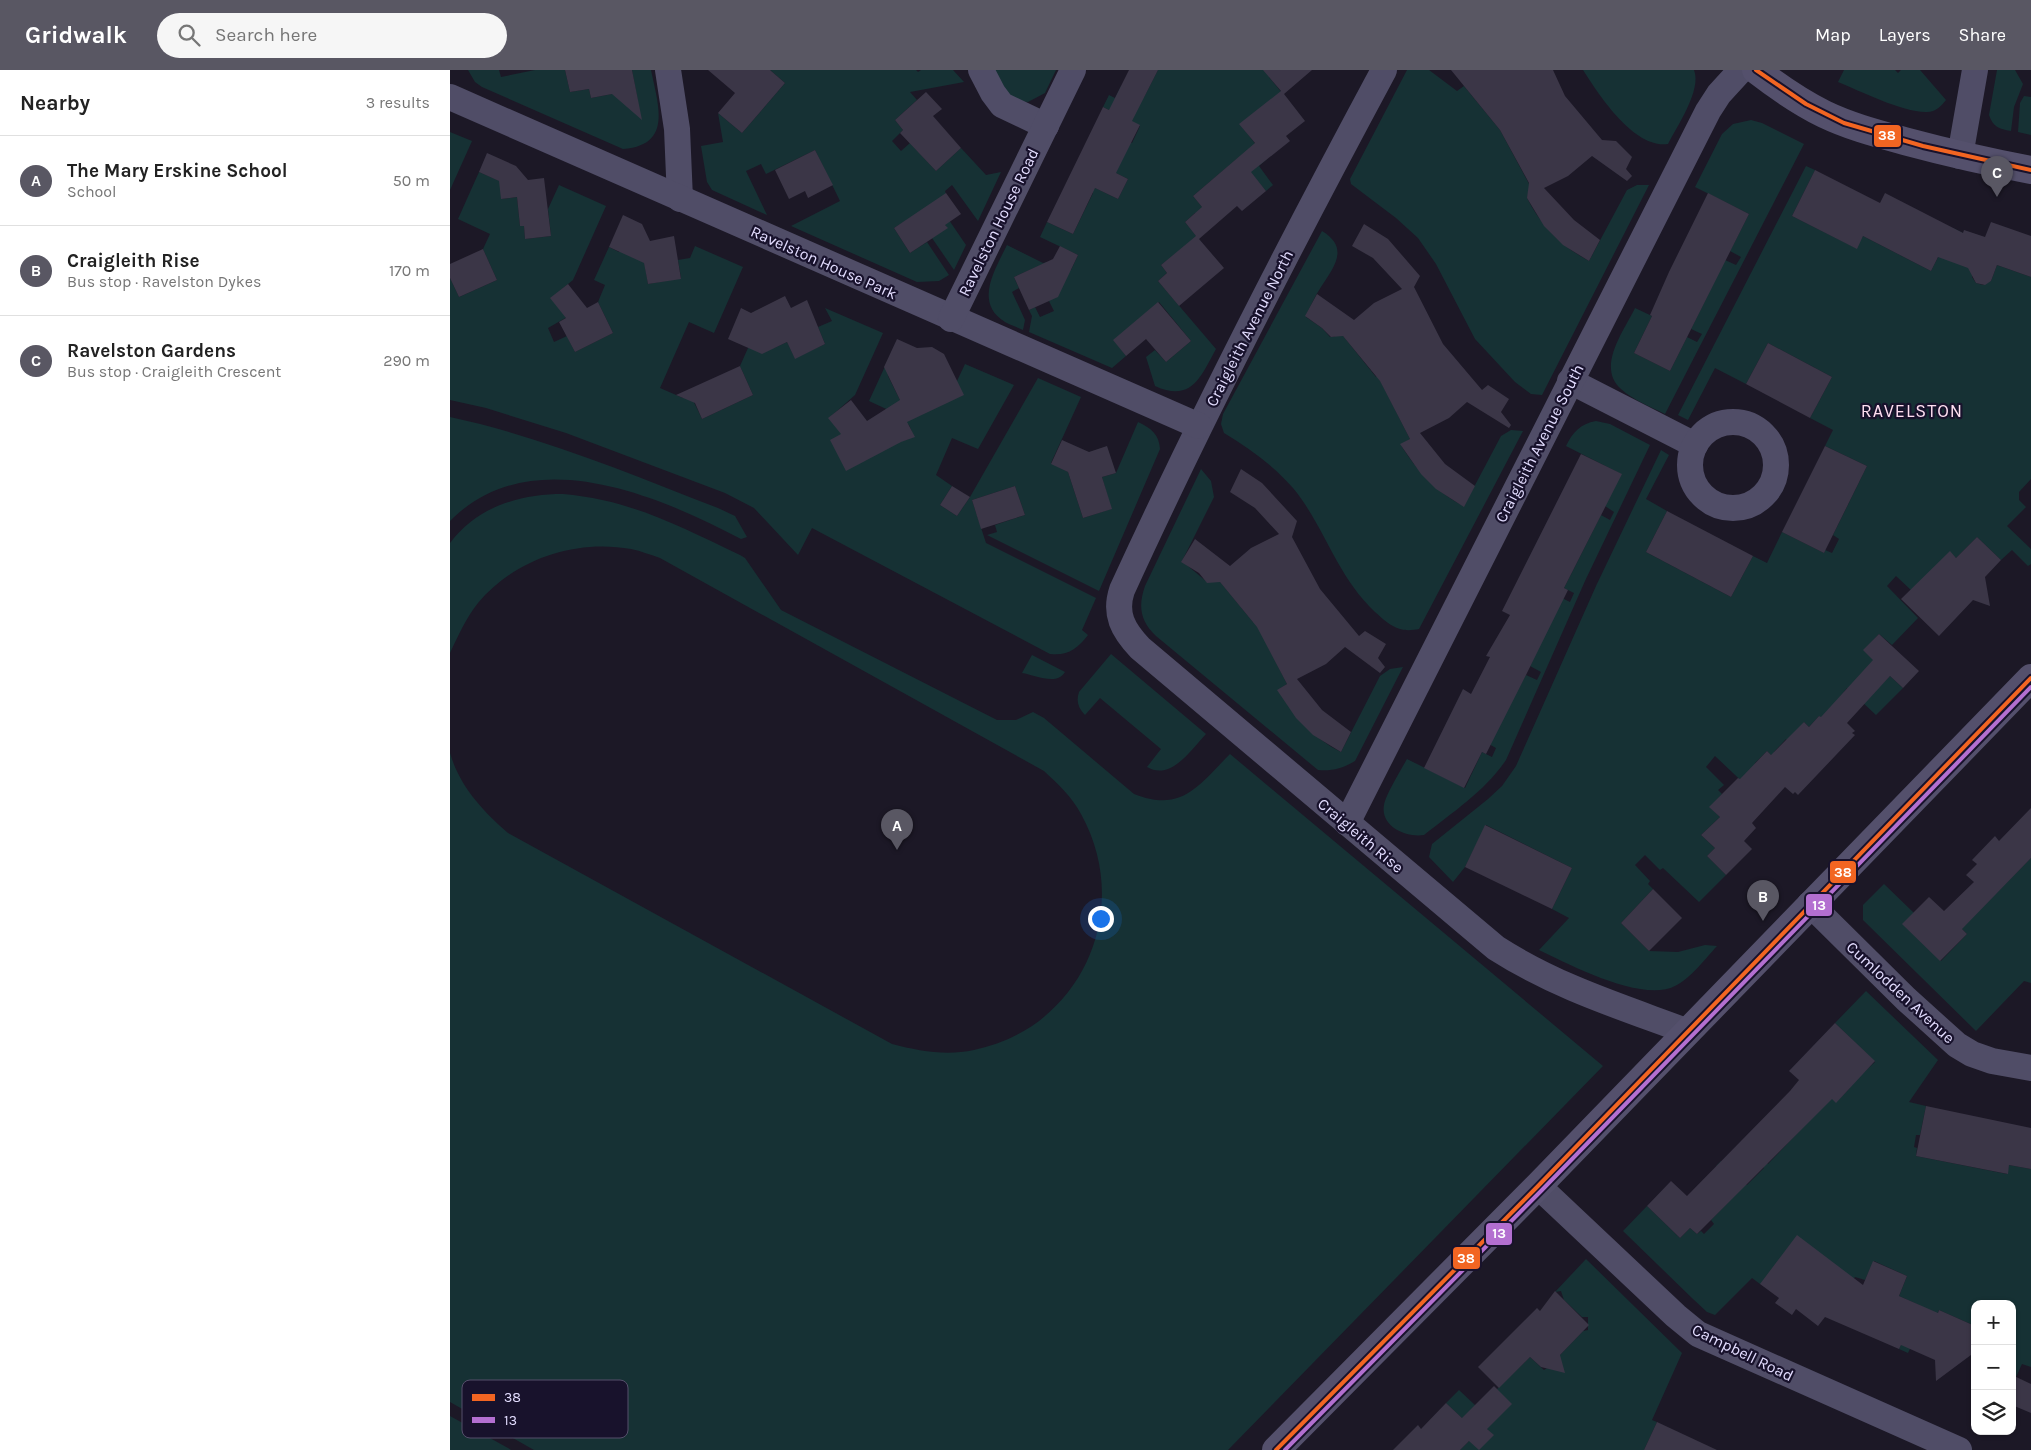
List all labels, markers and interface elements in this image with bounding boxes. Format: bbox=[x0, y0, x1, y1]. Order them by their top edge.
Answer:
search box bbox=[157, 13, 507, 58]
text: Gridwalk bbox=[25, 21, 127, 49]
icon: search bbox=[175, 21, 203, 49]
text: Search here bbox=[215, 24, 317, 46]
text: Map bbox=[1815, 24, 1851, 46]
text: Layers bbox=[1879, 24, 1931, 46]
text: Share bbox=[1959, 24, 2006, 46]
text: Nearby bbox=[20, 91, 90, 115]
text: 3 results bbox=[366, 93, 430, 112]
line badge: 38 bbox=[1873, 124, 1902, 148]
text: 38 bbox=[1878, 127, 1896, 144]
street label: Ravelston House Road bbox=[954, 145, 1043, 299]
pin: C bbox=[1981, 156, 2013, 197]
text: The Mary Erskine School bbox=[67, 160, 288, 182]
text: A bbox=[31, 171, 41, 190]
text: 50 m bbox=[393, 171, 430, 190]
text: School bbox=[67, 182, 117, 201]
street label: Ravelston House Park bbox=[748, 222, 900, 303]
street label: Craigleith Avenue North bbox=[1202, 247, 1297, 409]
text: Craigleith Rise bbox=[67, 250, 200, 272]
text: B bbox=[31, 261, 41, 280]
text: 170 m bbox=[389, 261, 430, 280]
text: Bus stop · Ravelston Dykes bbox=[67, 272, 261, 291]
text: Ravelston Gardens bbox=[67, 340, 236, 362]
text: C bbox=[31, 351, 41, 370]
text: 290 m bbox=[383, 351, 430, 370]
street label: Craigleith Avenue South bbox=[1491, 361, 1588, 526]
text: Bus stop · Craigleith Crescent bbox=[67, 362, 281, 381]
district label: RAVELSTON bbox=[1861, 400, 1963, 422]
street label: Craigleith Rise bbox=[1314, 794, 1408, 877]
pin: A bbox=[881, 809, 913, 850]
line badge: 38 bbox=[1829, 860, 1857, 884]
text: 38 bbox=[1834, 864, 1852, 881]
pin: B bbox=[1747, 880, 1779, 921]
line badge: 13 bbox=[1805, 893, 1833, 917]
text: 13 bbox=[1812, 897, 1826, 914]
your location bbox=[1088, 906, 1114, 932]
street label: Cumlodden Avenue bbox=[1843, 937, 1959, 1047]
line badge: 13 bbox=[1485, 1222, 1513, 1246]
text: 13 bbox=[1492, 1225, 1506, 1242]
line badge: 38 bbox=[1452, 1246, 1481, 1270]
text: 38 bbox=[1457, 1250, 1475, 1267]
map controls bbox=[1971, 1300, 2016, 1435]
button: + bbox=[1971, 1300, 2016, 1345]
street label: Campbell Road bbox=[1689, 1320, 1796, 1385]
button: − bbox=[1971, 1345, 2016, 1390]
legend bbox=[462, 1380, 628, 1438]
text: 38 bbox=[504, 1389, 521, 1406]
button: layers bbox=[1971, 1390, 2016, 1435]
text: 13 bbox=[504, 1412, 517, 1429]

